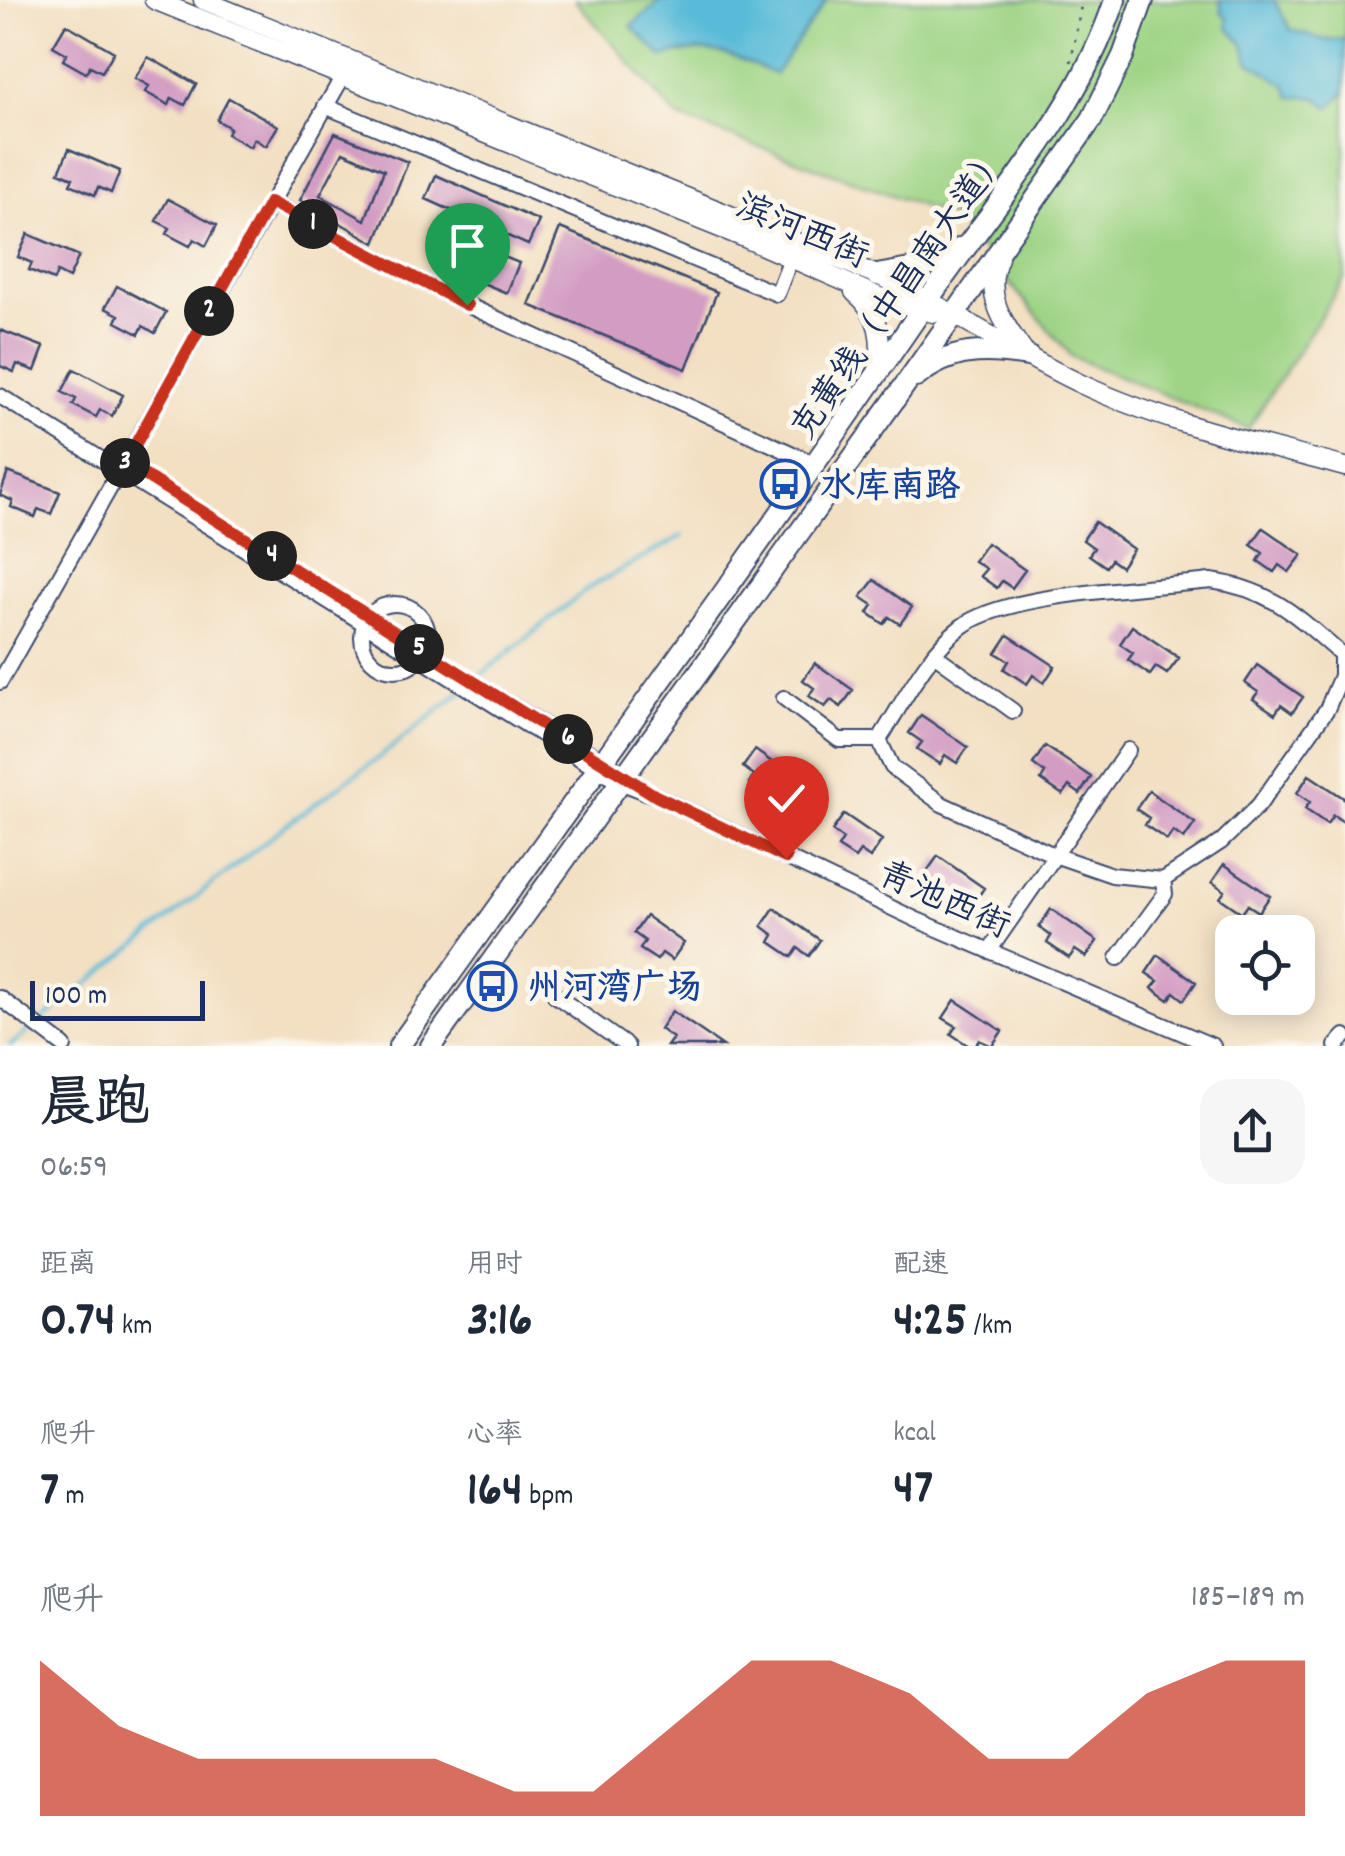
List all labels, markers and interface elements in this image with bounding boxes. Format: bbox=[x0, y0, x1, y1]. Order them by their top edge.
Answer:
street label: 克黄线（中昌南大道） bbox=[781, 136, 1023, 452]
street label: 滨河西街 bbox=[727, 183, 875, 284]
pin: 1 bbox=[288, 199, 338, 249]
pin bbox=[425, 203, 510, 306]
text: 1 bbox=[310, 204, 316, 244]
icon: arrive bbox=[440, 218, 495, 273]
pin: 2 bbox=[184, 286, 234, 336]
text: 2 bbox=[203, 291, 215, 331]
pin: 3 bbox=[100, 438, 150, 488]
text: 3 bbox=[119, 443, 131, 483]
bus stop icon: 水库南路 bbox=[759, 458, 811, 510]
place label: 水库南路 bbox=[820, 464, 961, 514]
pin: 4 bbox=[247, 531, 297, 581]
text: 4 bbox=[266, 536, 278, 576]
pin: 5 bbox=[394, 624, 444, 674]
text: 5 bbox=[413, 629, 425, 669]
pin: 6 bbox=[543, 714, 593, 764]
text: 6 bbox=[561, 719, 575, 759]
pin bbox=[744, 756, 829, 859]
icon: check bbox=[759, 771, 814, 826]
street label: 青池西街 bbox=[869, 851, 1017, 954]
map controls bbox=[1215, 915, 1315, 1015]
button: locate bbox=[1215, 915, 1315, 1015]
bus stop icon: 州河湾广场 bbox=[466, 960, 518, 1012]
place label: 州河湾广场 bbox=[527, 966, 702, 1016]
scale bar bbox=[30, 976, 205, 1020]
text: 100 m bbox=[45, 978, 107, 1018]
text: 晨跑 bbox=[40, 1069, 150, 1148]
button: share bbox=[1200, 1079, 1305, 1184]
text: 06:59 bbox=[40, 1146, 108, 1192]
text: 距离 bbox=[40, 1247, 96, 1287]
text: 用时 bbox=[467, 1247, 523, 1287]
text: 配速 bbox=[893, 1247, 949, 1287]
text: 0.74 bbox=[40, 1287, 115, 1359]
text: 3:16 bbox=[467, 1287, 533, 1359]
text: 4:25 bbox=[893, 1287, 967, 1359]
text: km bbox=[115, 1308, 153, 1348]
text: /km bbox=[967, 1308, 1013, 1348]
text: kcal bbox=[893, 1415, 936, 1455]
text: 爬升 bbox=[40, 1417, 96, 1457]
text: 心率 bbox=[467, 1417, 523, 1457]
text: 47 bbox=[893, 1455, 933, 1527]
text: 7 bbox=[40, 1457, 59, 1529]
text: 164 bbox=[467, 1457, 523, 1529]
text: m bbox=[59, 1478, 85, 1518]
text: bpm bbox=[523, 1478, 574, 1518]
text: 185–189 m bbox=[1191, 1576, 1305, 1622]
text: 爬升 bbox=[40, 1580, 104, 1626]

